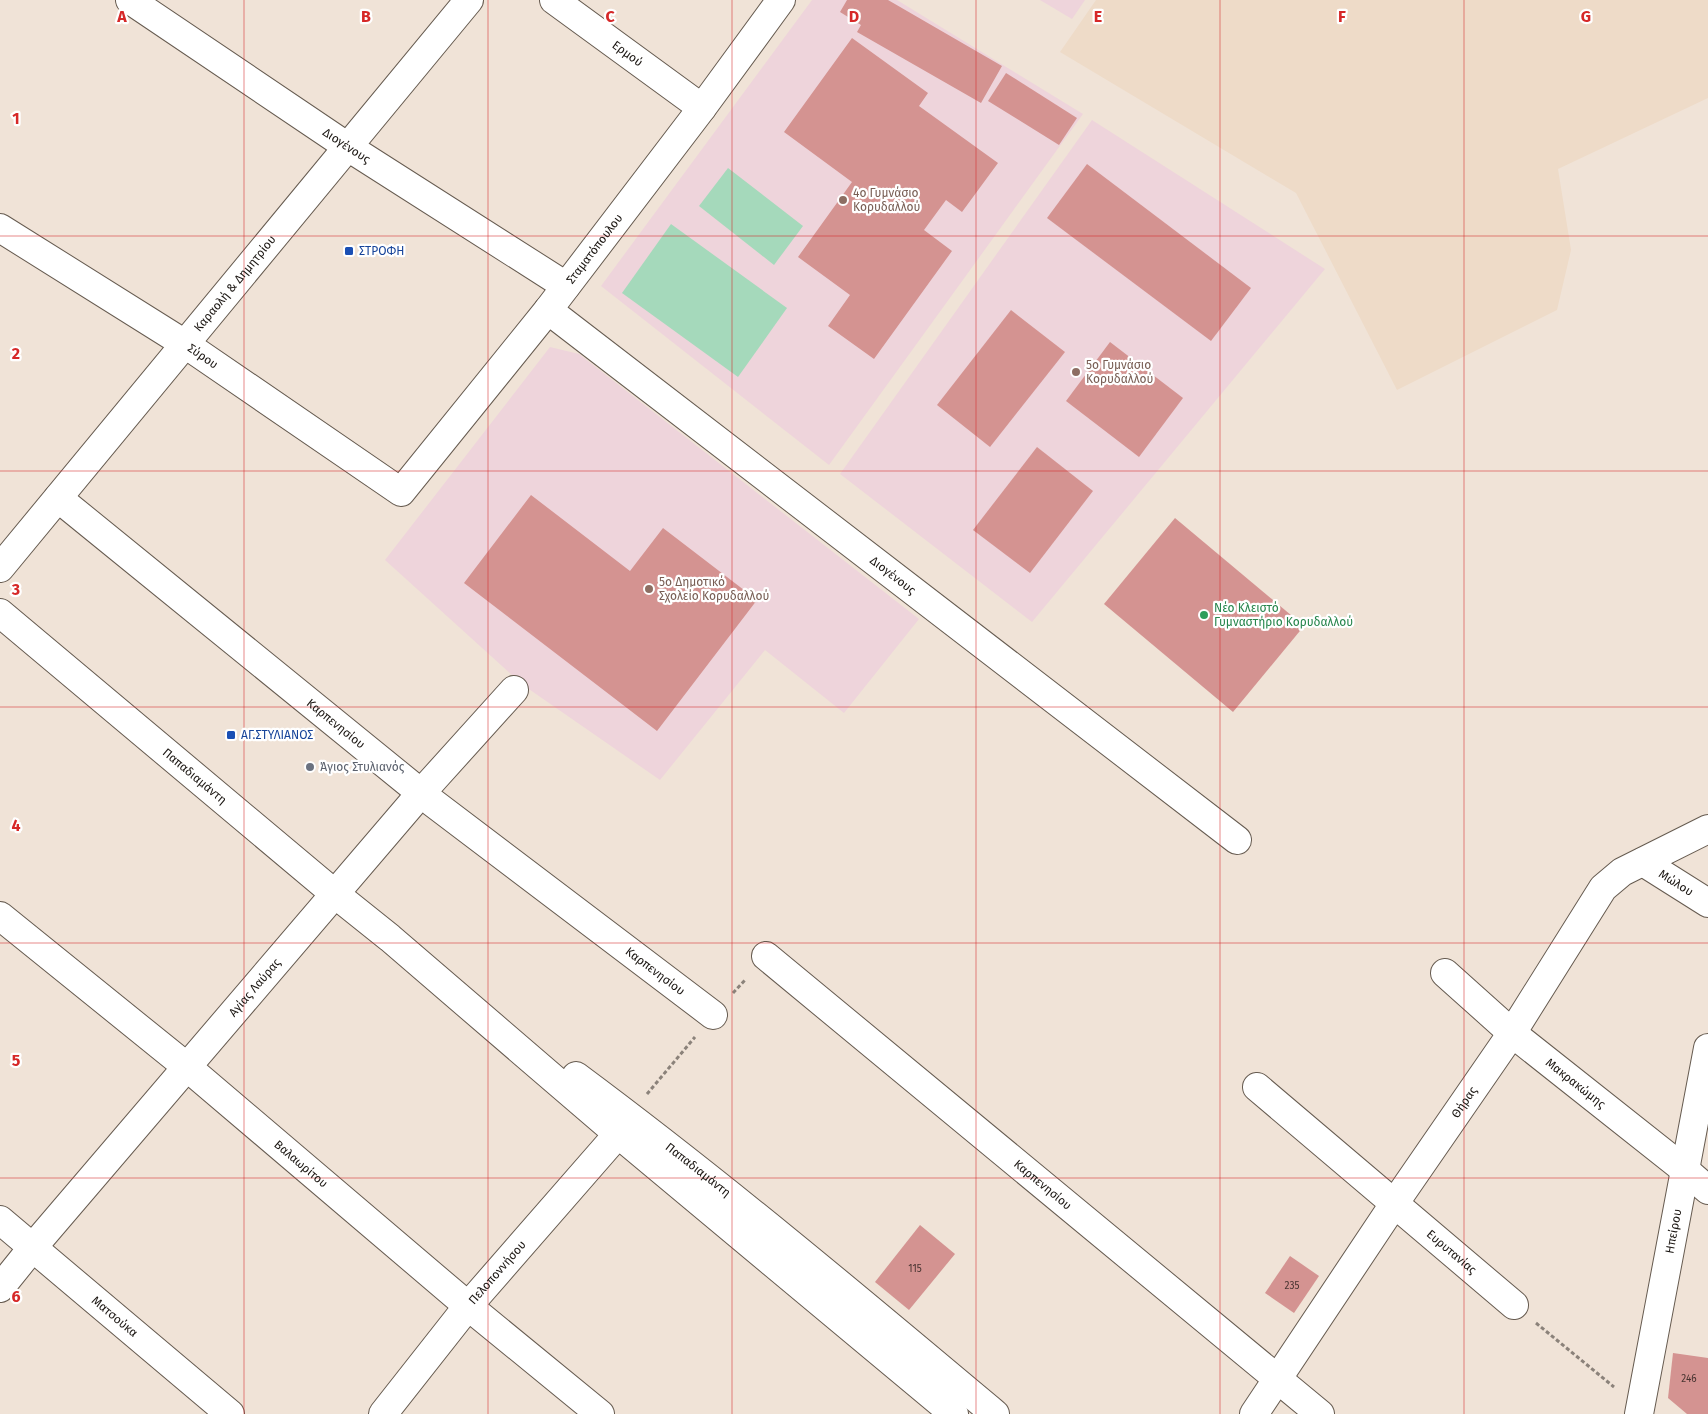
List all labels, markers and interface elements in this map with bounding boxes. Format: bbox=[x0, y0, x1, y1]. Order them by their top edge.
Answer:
text: A bbox=[116, 7, 127, 26]
text: B bbox=[361, 7, 371, 26]
text: C bbox=[605, 7, 615, 26]
text: D bbox=[849, 7, 859, 26]
text: E bbox=[1094, 7, 1102, 26]
text: F bbox=[1338, 7, 1346, 26]
text: G bbox=[1581, 7, 1591, 26]
street label: Ερμού bbox=[609, 38, 646, 70]
text: 1 bbox=[12, 109, 20, 128]
street label: Διογένους bbox=[320, 125, 373, 167]
place label: 4ο Γυμνάσιο Κορυδαλλού bbox=[853, 186, 920, 214]
marker: 4ο Γυμνάσιο Κορυδαλλού bbox=[837, 194, 849, 206]
street label: Σταματόπουλου bbox=[564, 211, 626, 287]
street label: Καραολή & Δημητρίου bbox=[191, 232, 279, 334]
place label: ΣΤΡΟΦΗ bbox=[359, 244, 404, 258]
marker: ΣΤΡΟΦΗ bbox=[343, 245, 355, 257]
street label: Σύρου bbox=[185, 341, 221, 372]
text: 2 bbox=[12, 344, 20, 363]
place label: 5ο Γυμνάσιο Κορυδαλλού bbox=[1086, 358, 1153, 386]
marker: 5ο Γυμνάσιο Κορυδαλλού bbox=[1070, 366, 1082, 378]
street label: Διογένους bbox=[867, 553, 919, 597]
place label: 5ο Δημοτικό Σχολείο Κορυδαλλού bbox=[659, 575, 769, 603]
text: 3 bbox=[11, 580, 20, 599]
marker: 5ο Δημοτικό Σχολείο Κορυδαλλού bbox=[643, 583, 655, 595]
place label: Νέο Κλειστό Γυμναστήριο Κορυδαλλού bbox=[1214, 601, 1353, 629]
marker: Νέο Κλειστό Γυμναστήριο Κορυδαλλού bbox=[1198, 609, 1210, 621]
street label: Καρπενησίου bbox=[304, 696, 368, 752]
place label: ΑΓ.ΣΤΥΛΙΑΝΟΣ bbox=[241, 728, 313, 742]
marker: ΑΓ.ΣΤΥΛΙΑΝΟΣ bbox=[225, 729, 237, 741]
street label: Παπαδιαμάντη bbox=[160, 745, 229, 807]
place label: Άγιος Στυλιανός bbox=[320, 760, 405, 774]
marker: Άγιος Στυλιανός bbox=[304, 761, 316, 773]
text: 4 bbox=[11, 816, 21, 835]
street label: Μώλου bbox=[1656, 867, 1696, 899]
street label: Καρπενησίου bbox=[623, 944, 688, 998]
street label: Αγίας Λαύρας bbox=[226, 955, 284, 1019]
text: 5 bbox=[12, 1051, 21, 1070]
street label: Μακρακώμης bbox=[1543, 1055, 1609, 1111]
street label: Θήρας bbox=[1449, 1084, 1480, 1121]
street label: Βαλαωρίτου bbox=[271, 1137, 331, 1191]
street label: Παπαδιαμάντη bbox=[663, 1140, 734, 1200]
street label: Καρπενησίου bbox=[1011, 1157, 1074, 1213]
street label: Ηπείρου bbox=[1662, 1208, 1685, 1255]
street label: Ευρυτανίας bbox=[1424, 1227, 1479, 1277]
street label: Πελοποννήσου bbox=[466, 1238, 529, 1307]
house number: 115 bbox=[908, 1263, 922, 1275]
house number: 235 bbox=[1285, 1280, 1299, 1292]
text: 6 bbox=[11, 1287, 21, 1306]
street label: Ματσούκα bbox=[89, 1293, 140, 1340]
house number: 246 bbox=[1681, 1373, 1697, 1385]

